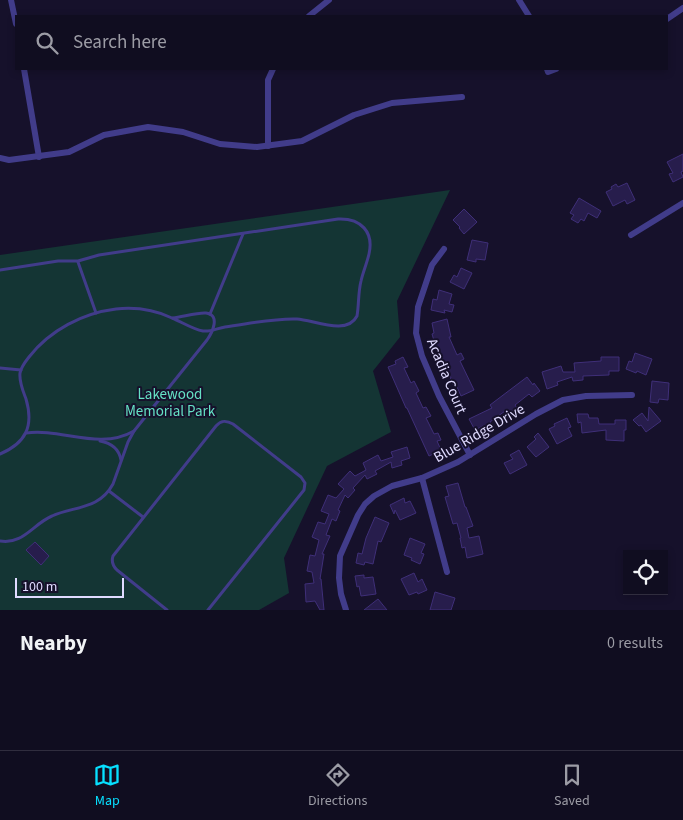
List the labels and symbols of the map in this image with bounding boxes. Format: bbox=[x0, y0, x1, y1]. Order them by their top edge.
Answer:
street label: Acadia Court bbox=[421, 335, 472, 417]
park label: Lakewood Memorial Park bbox=[125, 384, 216, 422]
street label: Blue Ridge Drive bbox=[430, 399, 529, 468]
scale bar bbox=[15, 575, 124, 598]

